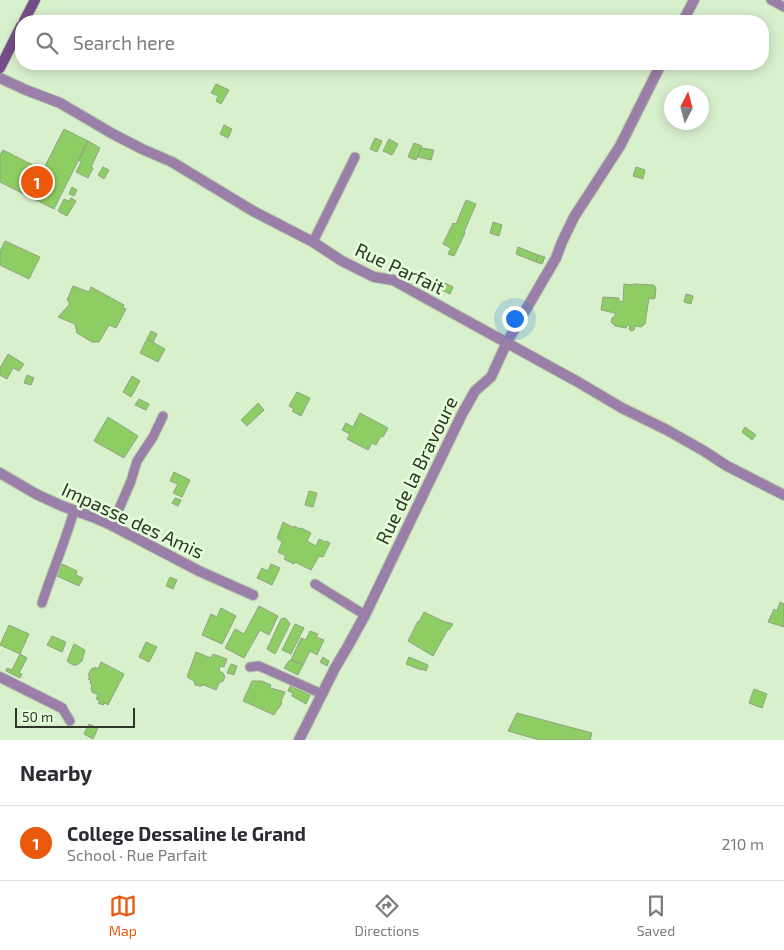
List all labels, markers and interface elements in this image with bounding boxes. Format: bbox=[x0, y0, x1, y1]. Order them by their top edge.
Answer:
search box bbox=[15, 15, 769, 70]
icon: search bbox=[33, 29, 61, 57]
text: Search here bbox=[73, 31, 175, 54]
north arrow bbox=[664, 85, 709, 130]
pin: 1 bbox=[21, 163, 53, 201]
street label: Rue Parfait bbox=[352, 237, 448, 299]
your location bbox=[502, 306, 528, 332]
street label: Rue de la Bravoure bbox=[370, 392, 462, 548]
street label: Impasse des Amis bbox=[58, 477, 208, 563]
scale bar bbox=[15, 705, 135, 728]
text: 50 m bbox=[22, 708, 53, 725]
text: Nearby bbox=[20, 760, 92, 785]
text: College Dessaline le Grand bbox=[67, 822, 306, 845]
text: 1 bbox=[33, 834, 39, 853]
text: 210 m bbox=[721, 834, 764, 853]
text: School · Rue Parfait bbox=[67, 845, 207, 864]
tab: Map bbox=[109, 892, 137, 939]
tab: Directions bbox=[355, 892, 419, 939]
tab: Saved bbox=[637, 892, 675, 939]

